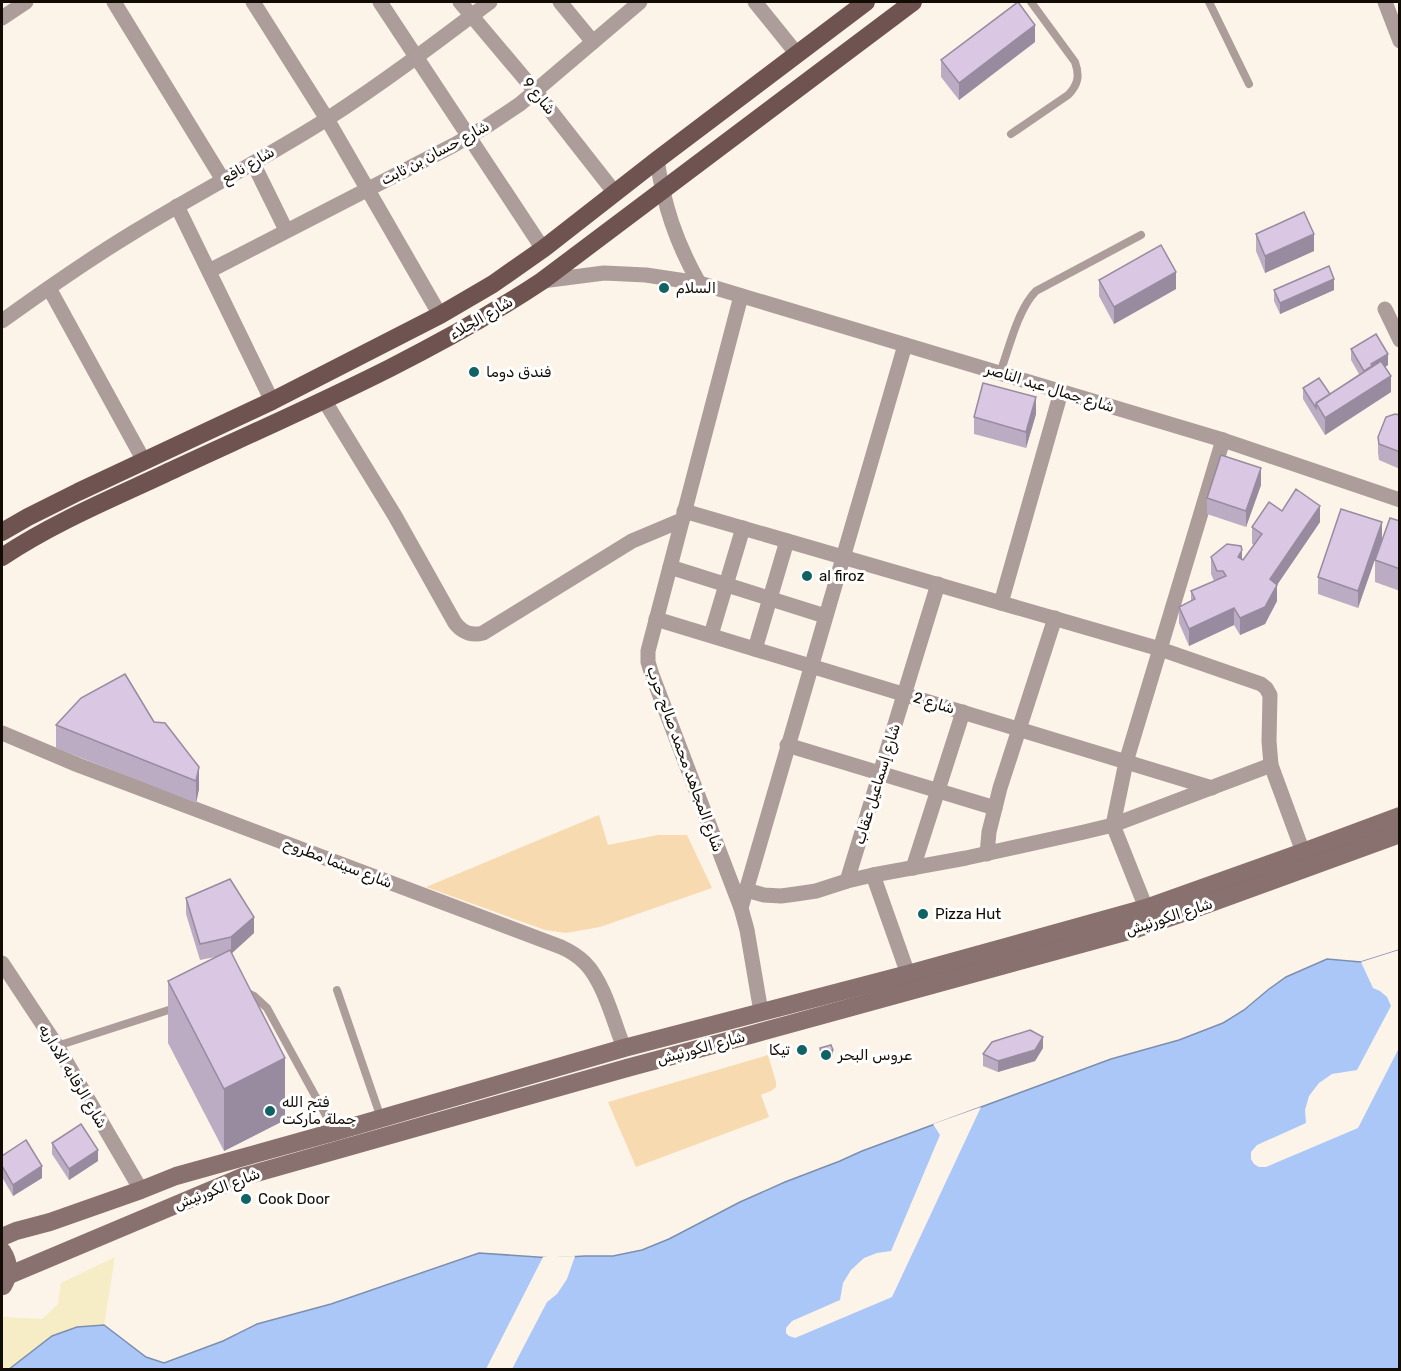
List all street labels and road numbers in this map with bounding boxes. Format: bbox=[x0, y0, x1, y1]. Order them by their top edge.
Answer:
street label: شارع 9 bbox=[517, 74, 559, 119]
street label: شارع حسان بن ثابت bbox=[378, 117, 493, 191]
street label: شارع نافع bbox=[218, 143, 279, 189]
street label: شارع الجلاء bbox=[446, 293, 517, 345]
street label: شارع جمال عبد الناصر bbox=[982, 360, 1117, 418]
street label: شارع المجاهد محمد صالح حرب bbox=[641, 664, 727, 855]
street label: شارع 2 bbox=[911, 688, 957, 720]
street label: شارع إسماعيل عقاب bbox=[850, 721, 906, 847]
street label: شارع سينما مطروح bbox=[280, 834, 395, 894]
street label: شارع الكورنيش bbox=[1123, 894, 1216, 941]
street label: شارع الرقابه الاداريه bbox=[33, 1021, 111, 1132]
street label: شارع الكورنيش bbox=[655, 1028, 748, 1070]
street label: شارع الكورنيش bbox=[171, 1164, 263, 1216]

